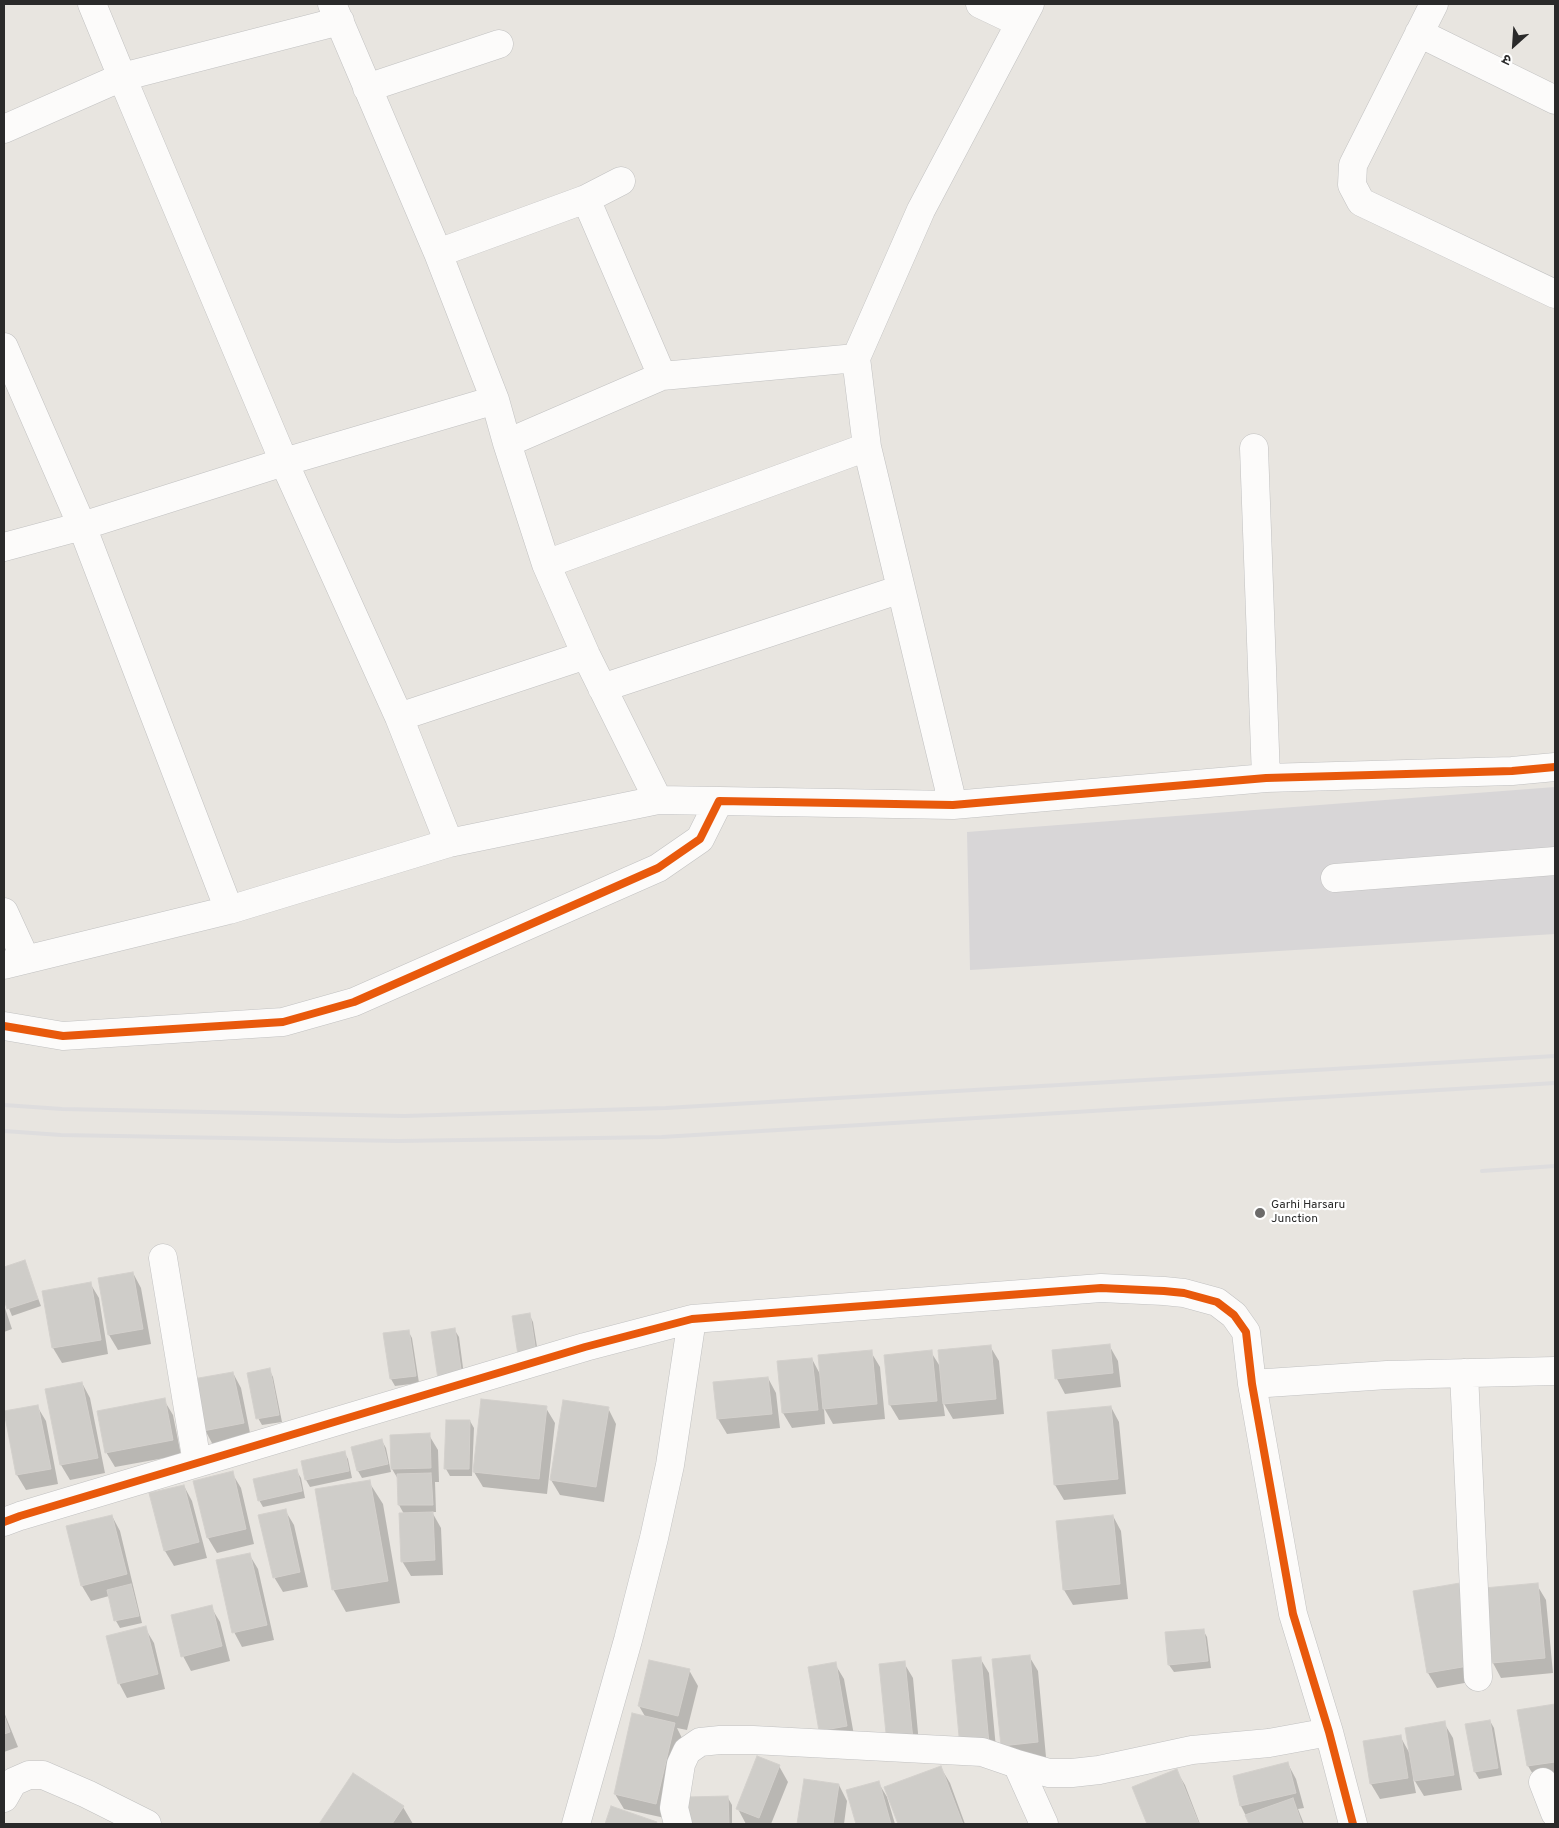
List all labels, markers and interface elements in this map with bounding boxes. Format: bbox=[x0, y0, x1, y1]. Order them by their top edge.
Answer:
north arrow bbox=[1489, 20, 1539, 70]
text: उ bbox=[1500, 49, 1515, 68]
place label: Garhi Harsaru Junction bbox=[1271, 1199, 1345, 1227]
marker: Garhi Harsaru Junction bbox=[1253, 1206, 1267, 1220]

